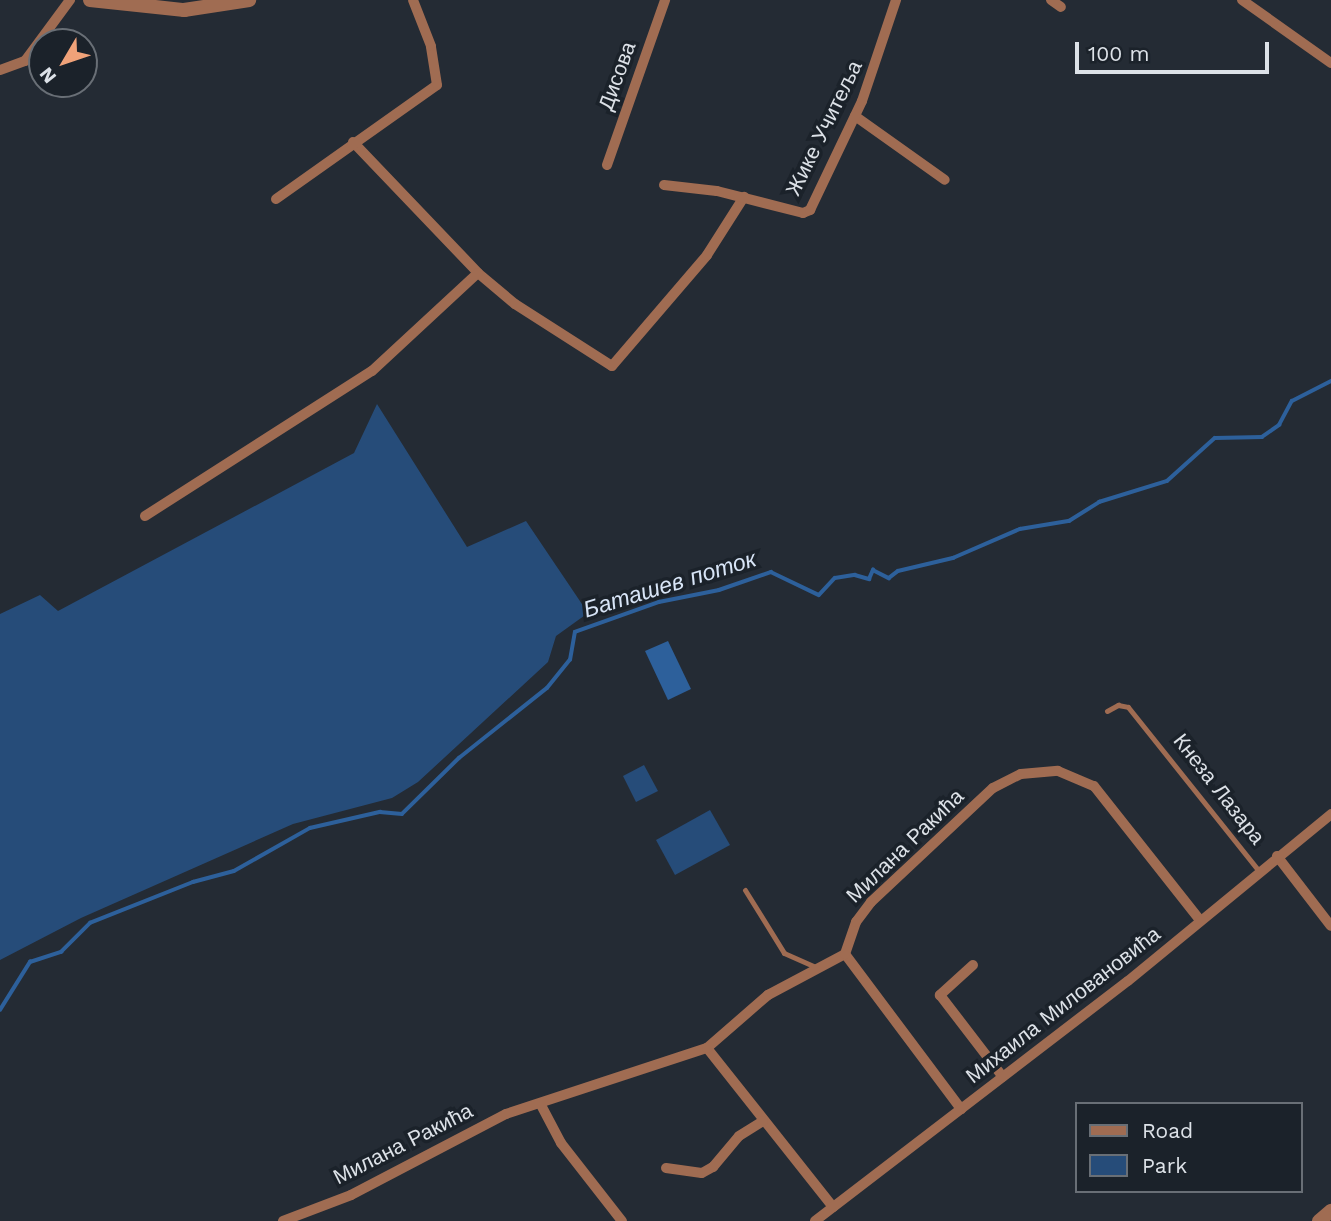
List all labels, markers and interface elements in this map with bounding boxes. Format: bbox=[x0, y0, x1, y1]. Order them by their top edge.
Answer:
north arrow bbox=[28, 28, 98, 98]
scale bar bbox=[1079, 28, 1273, 72]
street label: Дисова bbox=[593, 38, 641, 114]
text: 100 m bbox=[1088, 41, 1150, 66]
street label: Жике Учитеља bbox=[780, 56, 868, 200]
text: N bbox=[34, 63, 61, 88]
water label: Баташев поток bbox=[580, 546, 760, 624]
street label: Кнеза Лазара bbox=[1168, 729, 1270, 849]
street label: Милана Ракића bbox=[841, 784, 969, 908]
street label: Михаила Миловановића bbox=[961, 921, 1165, 1089]
street label: Милана Ракића bbox=[329, 1098, 477, 1190]
legend bbox=[1076, 1102, 1303, 1193]
text: Road bbox=[1142, 1118, 1193, 1143]
text: Park bbox=[1142, 1153, 1187, 1178]

